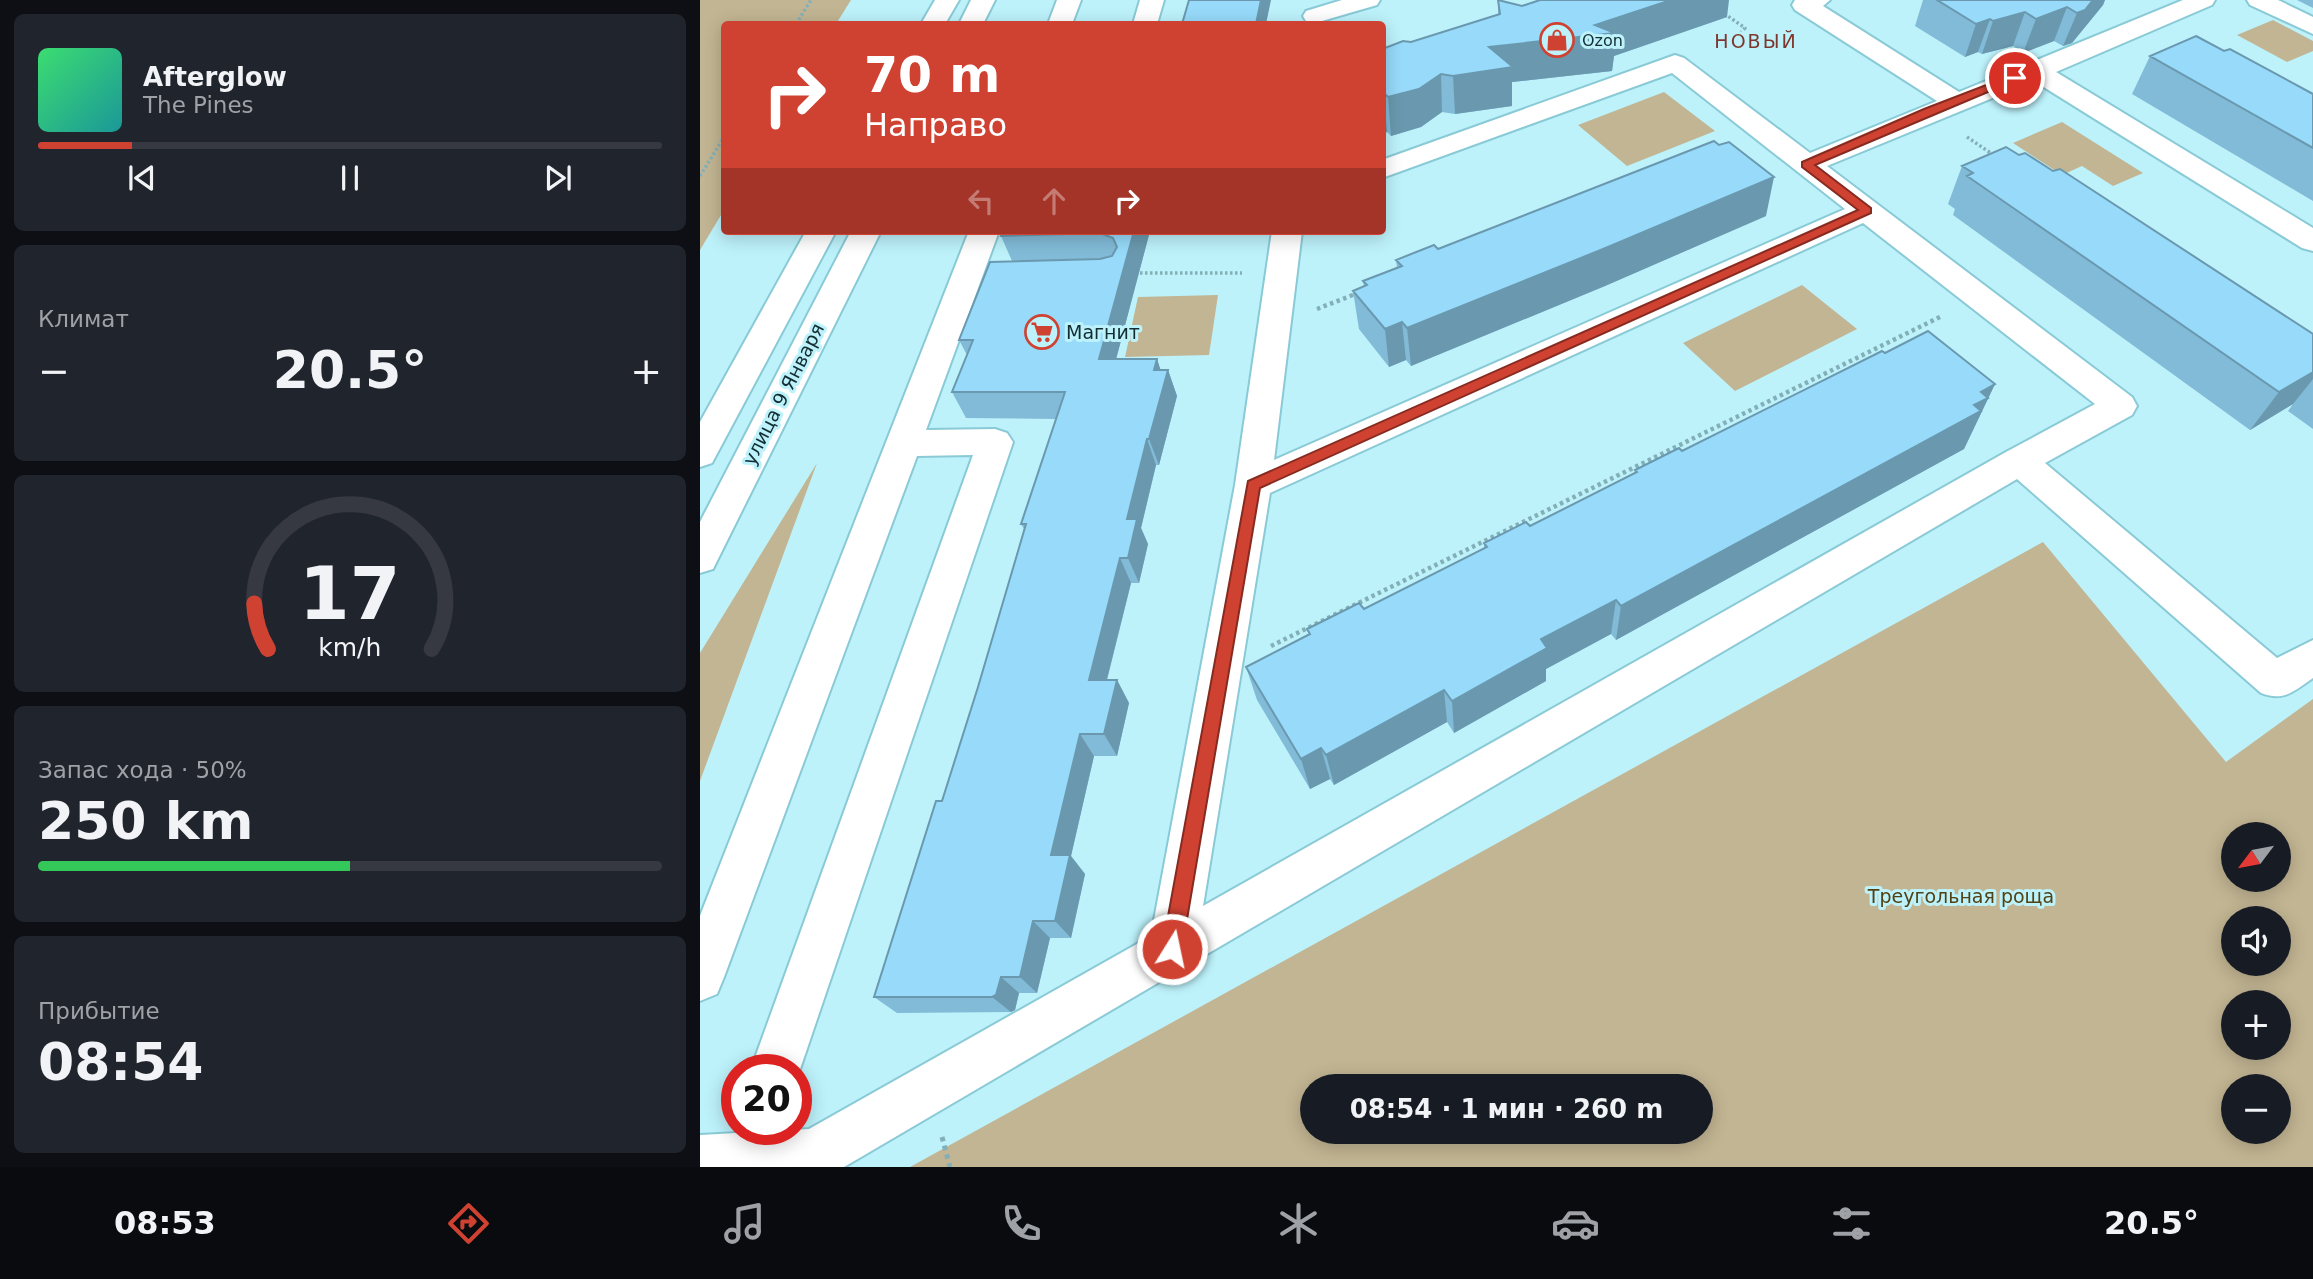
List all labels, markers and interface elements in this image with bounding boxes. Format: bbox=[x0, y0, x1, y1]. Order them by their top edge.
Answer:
shop icon: Ozon bbox=[1538, 21, 1576, 59]
district label: НОВЫЙ bbox=[1714, 30, 1798, 52]
place label: Ozon bbox=[1582, 31, 1623, 50]
text: 70 m bbox=[864, 47, 1000, 104]
pin bbox=[1985, 48, 2045, 108]
icon: right bbox=[749, 49, 840, 140]
icon: arrive bbox=[1996, 59, 2034, 97]
text: Afterglow bbox=[143, 62, 287, 92]
text: The Pines bbox=[143, 92, 254, 118]
text: Направо bbox=[864, 106, 1007, 144]
icon: previous bbox=[123, 159, 161, 197]
icon: pause bbox=[331, 159, 369, 197]
icon: next bbox=[539, 159, 577, 197]
icon: left bbox=[962, 182, 1000, 220]
icon: ahead bbox=[1035, 182, 1073, 220]
icon: right bbox=[1108, 182, 1146, 220]
text: Климат bbox=[38, 306, 129, 332]
supermarket icon: Магнит bbox=[1023, 313, 1061, 351]
street label: улица 9 Января bbox=[738, 319, 828, 469]
place label: Магнит bbox=[1066, 321, 1140, 343]
text: 20.5° bbox=[273, 340, 427, 400]
text: − bbox=[38, 349, 70, 393]
text: + bbox=[630, 349, 662, 393]
text: 17 bbox=[299, 552, 401, 637]
text: km/h bbox=[318, 633, 382, 662]
text: Запас хода · 50% bbox=[38, 757, 247, 783]
text: 250 km bbox=[38, 791, 253, 851]
north arrow bbox=[2221, 822, 2291, 892]
map controls bbox=[2221, 822, 2291, 1144]
park label: Треугольная роща bbox=[1867, 885, 2054, 907]
button: sound bbox=[2221, 906, 2291, 976]
position arrow bbox=[1135, 912, 1209, 986]
button: + bbox=[2221, 990, 2291, 1060]
text: Прибытие bbox=[38, 998, 160, 1024]
text: 08:54 bbox=[38, 1032, 204, 1092]
speed limit sign: 20 bbox=[721, 1054, 812, 1145]
button: − bbox=[2221, 1074, 2291, 1144]
text: 08:54 · 1 мин · 260 m bbox=[1350, 1094, 1663, 1124]
icon: directions bbox=[444, 1199, 493, 1248]
icon: music bbox=[720, 1199, 769, 1248]
icon: phone bbox=[997, 1199, 1046, 1248]
icon: climate bbox=[1274, 1199, 1323, 1248]
icon: car bbox=[1551, 1199, 1600, 1248]
icon: filters bbox=[1827, 1199, 1876, 1248]
text: 08:53 bbox=[114, 1204, 216, 1242]
text: 20.5° bbox=[2104, 1204, 2199, 1242]

